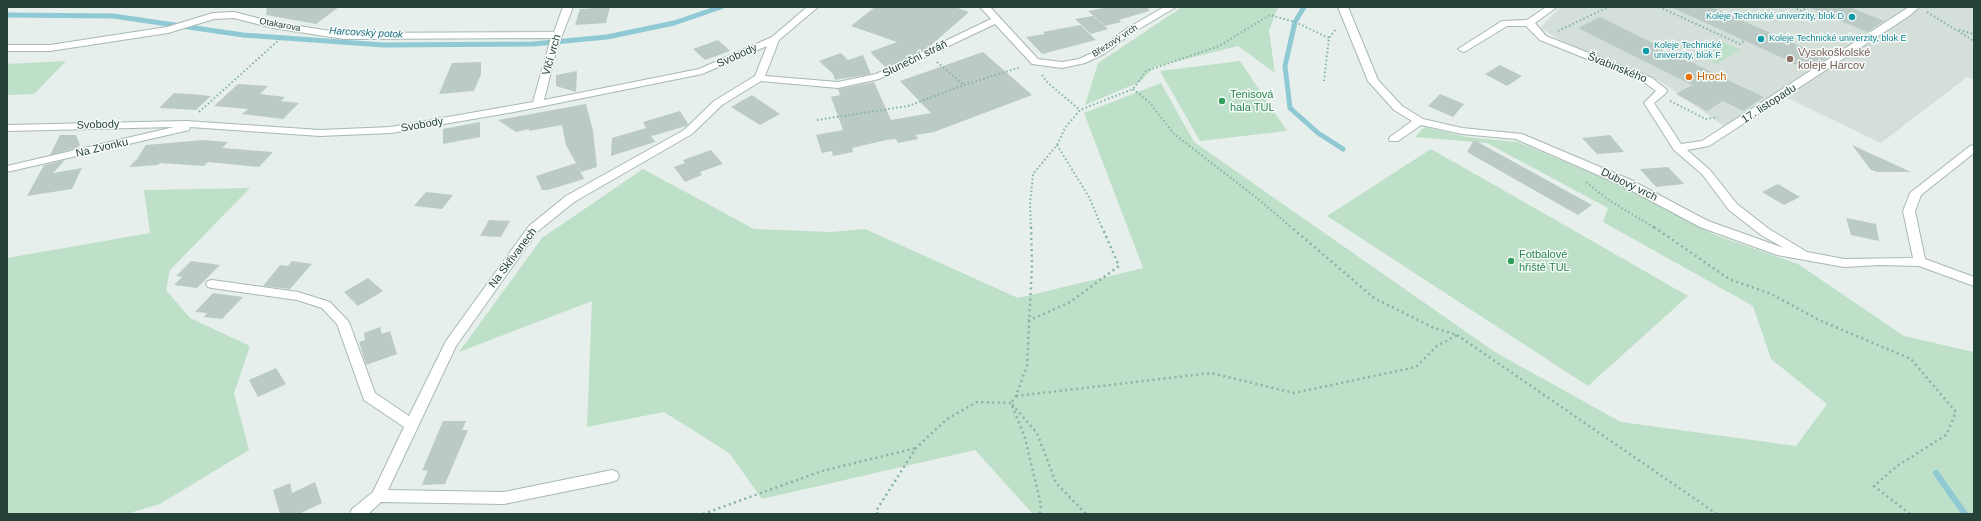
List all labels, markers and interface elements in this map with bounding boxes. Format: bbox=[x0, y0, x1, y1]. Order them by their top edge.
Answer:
place label: Koleje Technické univerzity, blok D bbox=[1706, 12, 1844, 22]
marker: Koleje Technické univerzity, blok D bbox=[1847, 12, 1857, 22]
street label: Otakarova bbox=[259, 16, 301, 34]
street label: Březový vrch bbox=[1090, 22, 1140, 60]
water label: Harcovský potok bbox=[329, 25, 403, 41]
street label: Vlčí vrch bbox=[540, 33, 564, 77]
marker: Koleje Technické univerzity, blok E bbox=[1756, 34, 1766, 44]
place label: Koleje Technické univerzity, blok E bbox=[1769, 34, 1906, 44]
street label: Sluneční stráň bbox=[881, 38, 949, 80]
street label: Svobody bbox=[715, 41, 759, 71]
place label: Koleje Technické univerzity, blok F bbox=[1654, 41, 1722, 62]
marker: Koleje Technické univerzity, blok F bbox=[1641, 46, 1651, 56]
place label: Vysokoškolské koleje Harcov bbox=[1798, 46, 1870, 72]
street label: Švabinského bbox=[1585, 50, 1649, 86]
marker: Vysokoškolské koleje Harcov bbox=[1785, 54, 1795, 64]
place label: Hroch bbox=[1697, 70, 1726, 84]
marker: Hroch bbox=[1684, 72, 1694, 82]
street label: 17. listopadu bbox=[1739, 81, 1799, 127]
place label: Tenisová hala TUL bbox=[1230, 88, 1275, 114]
marker: Tenisová hala TUL bbox=[1217, 96, 1227, 106]
street label: Svobody bbox=[400, 115, 444, 135]
street label: Svobody bbox=[76, 118, 120, 132]
street label: Na Zvonku bbox=[75, 136, 129, 160]
street label: Dubový vrch bbox=[1599, 166, 1659, 204]
street label: Na Skřivanech bbox=[486, 225, 540, 291]
place label: Fotbalové hřiště TUL bbox=[1519, 248, 1570, 274]
marker: Fotbalové hřiště TUL bbox=[1506, 256, 1516, 266]

